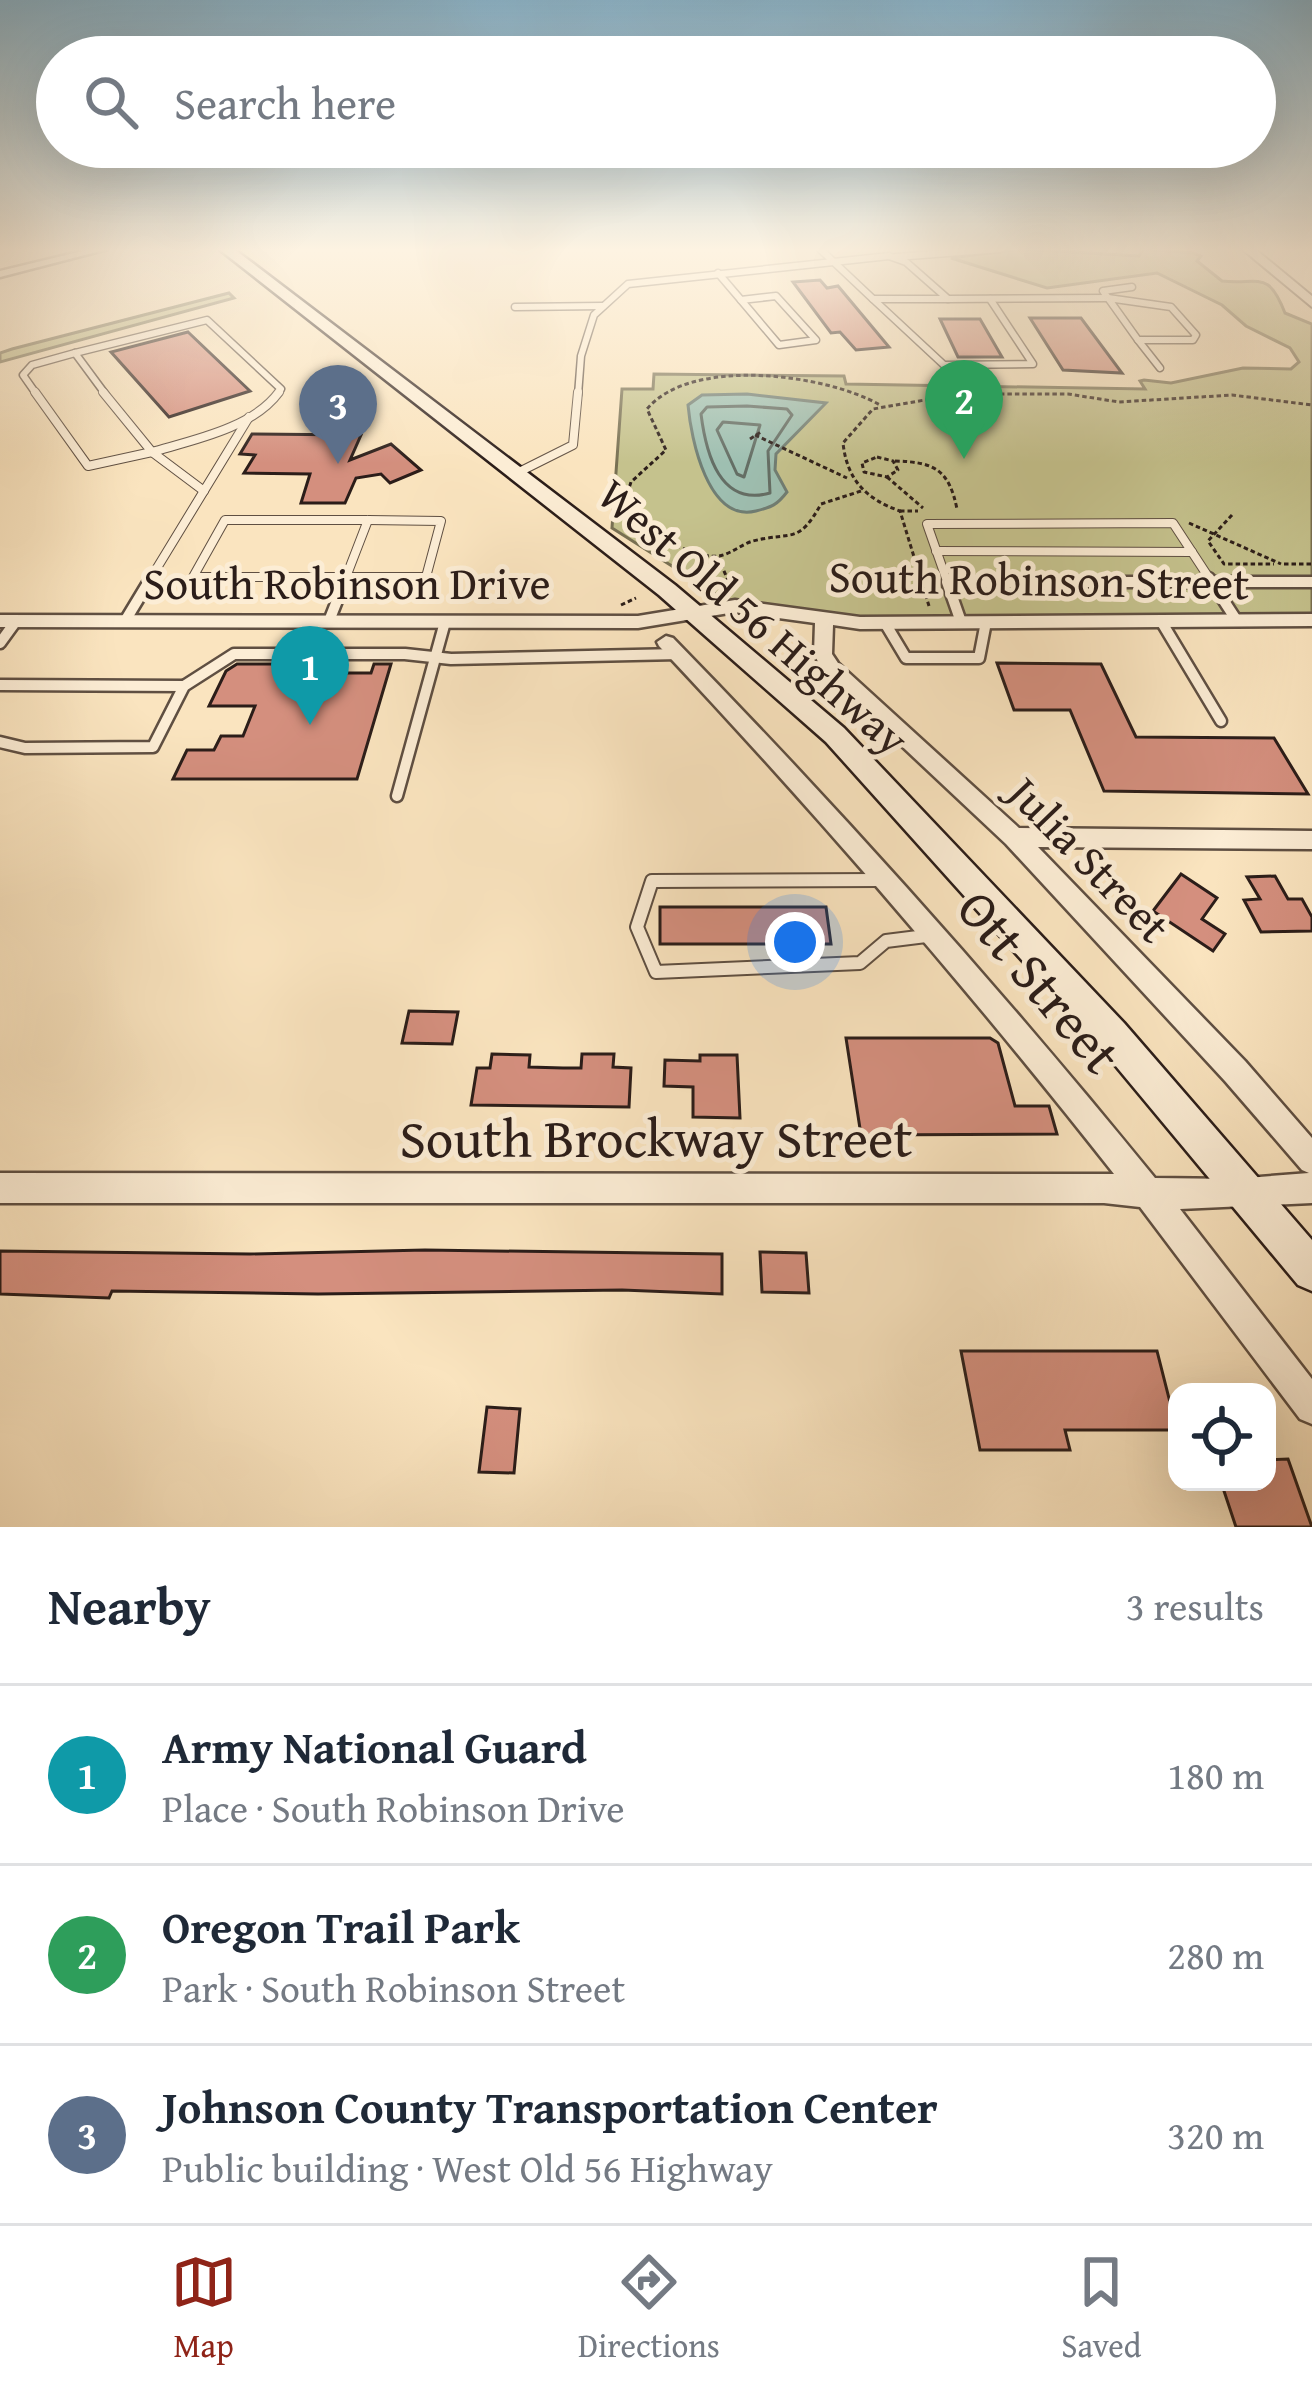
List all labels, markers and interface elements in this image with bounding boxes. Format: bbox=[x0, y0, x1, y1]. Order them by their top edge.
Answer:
search box bbox=[36, 36, 1276, 168]
icon: search bbox=[78, 69, 144, 135]
text: Search here bbox=[174, 70, 396, 135]
pin: 2 bbox=[925, 360, 1003, 459]
pin: 3 bbox=[299, 365, 377, 464]
street label: West Old 56 Highway bbox=[584, 462, 924, 770]
street label: South Robinson Street bbox=[828, 543, 1250, 615]
street label: South Robinson Drive bbox=[143, 550, 551, 615]
pin: 1 bbox=[271, 626, 349, 725]
street label: Julia Street bbox=[991, 758, 1186, 957]
street label: Ott Street bbox=[939, 872, 1141, 1090]
your location bbox=[765, 912, 825, 972]
street label: South Brockway Street bbox=[400, 1098, 913, 1177]
map controls bbox=[1168, 1383, 1276, 1491]
button: locate bbox=[1168, 1383, 1276, 1491]
text: Nearby bbox=[48, 1568, 211, 1643]
text: 3 results bbox=[1126, 1577, 1264, 1634]
text: Army National Guard bbox=[162, 1714, 587, 1779]
text: 1 bbox=[77, 1746, 97, 1803]
text: 180 m bbox=[1167, 1746, 1264, 1803]
text: Place · South Robinson Drive bbox=[162, 1779, 625, 1836]
text: Oregon Trail Park bbox=[162, 1894, 520, 1959]
text: 2 bbox=[77, 1926, 97, 1983]
text: 280 m bbox=[1167, 1926, 1264, 1983]
text: Park · South Robinson Street bbox=[162, 1959, 625, 2016]
text: Johnson County Transportation Center bbox=[162, 2074, 938, 2139]
text: 3 bbox=[77, 2106, 97, 2163]
text: 320 m bbox=[1167, 2106, 1264, 2163]
text: Public building · West Old 56 Highway bbox=[162, 2139, 773, 2196]
tab: Map bbox=[171, 2249, 237, 2369]
tab: Directions bbox=[578, 2249, 720, 2369]
tab: Saved bbox=[1061, 2249, 1141, 2369]

